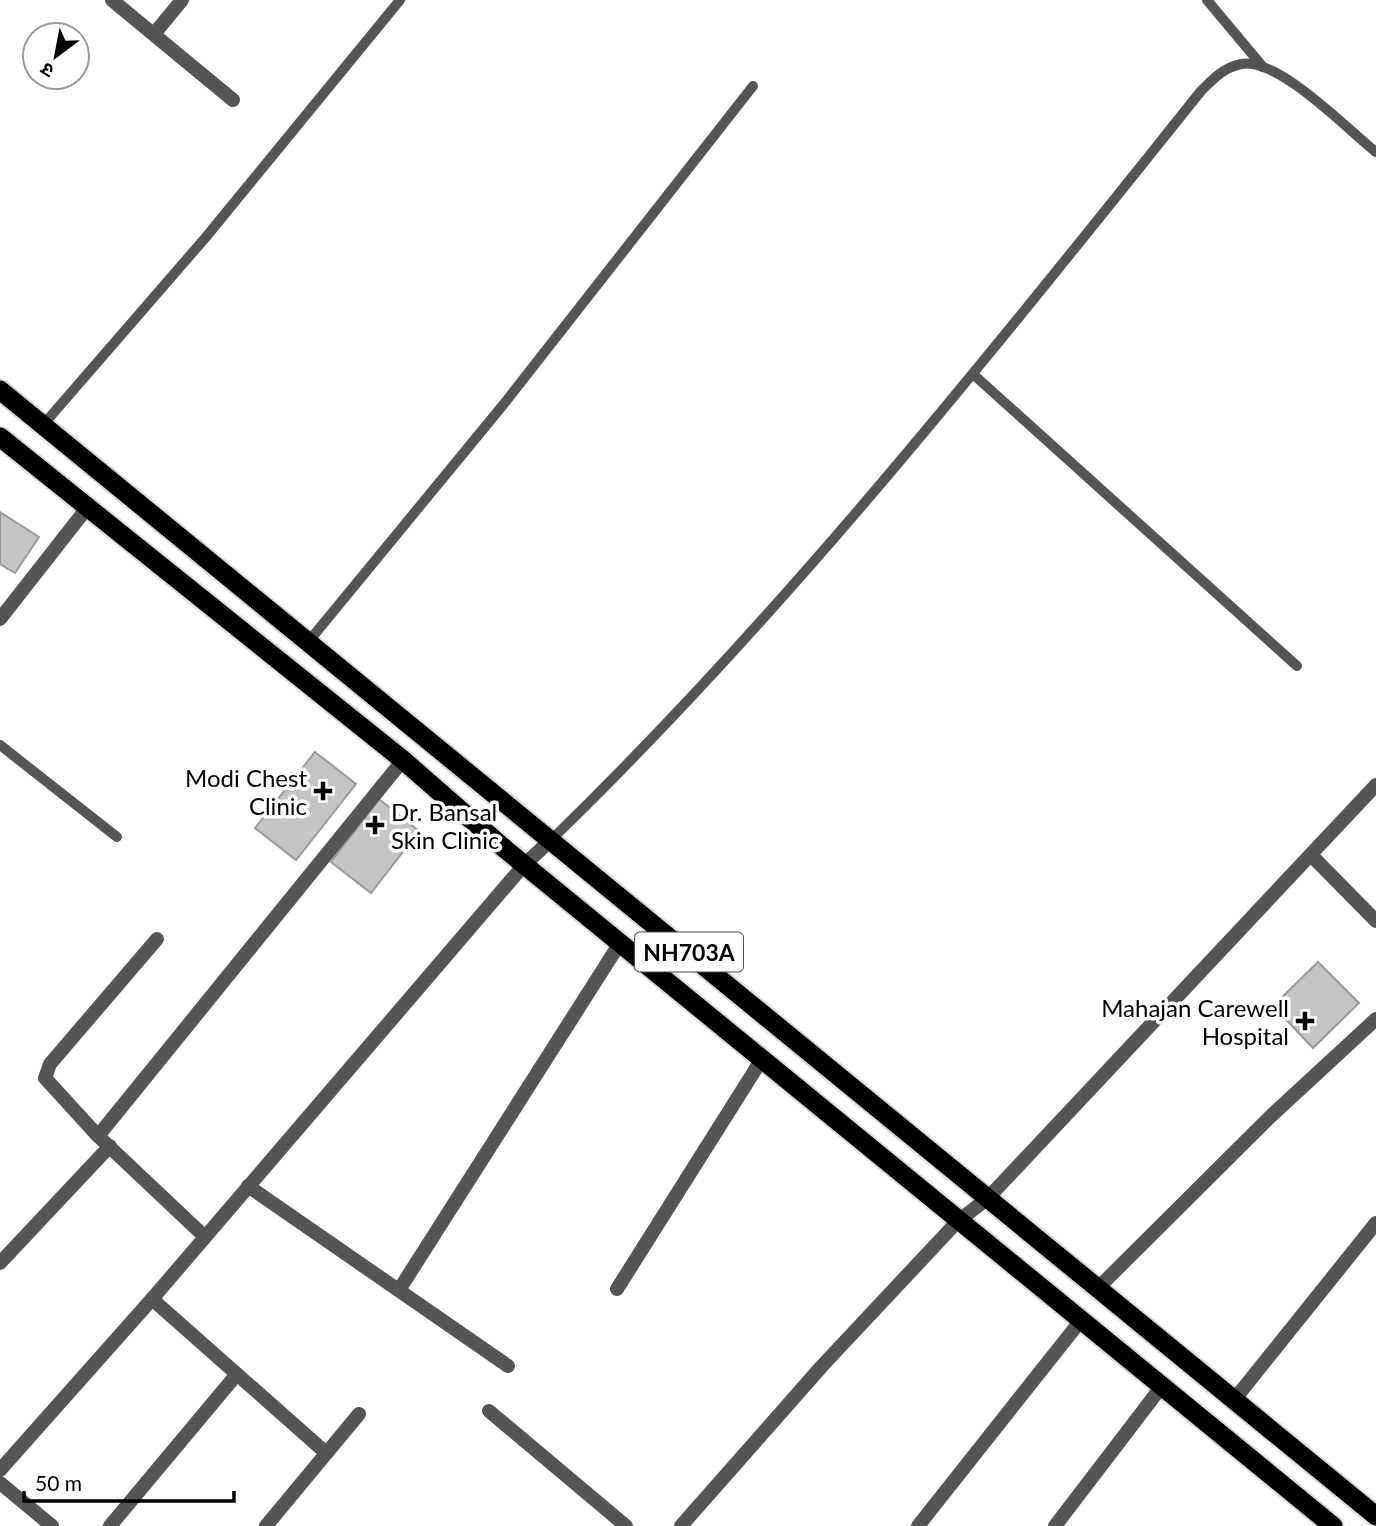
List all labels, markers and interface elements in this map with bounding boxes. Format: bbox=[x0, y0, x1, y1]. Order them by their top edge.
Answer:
north arrow bbox=[21, 21, 91, 91]
text: उ bbox=[35, 58, 58, 84]
place label: Modi Chest Clinic bbox=[185, 763, 307, 820]
marker: Modi Chest Clinic bbox=[313, 781, 333, 801]
place label: Dr. Bansal Skin Clinic bbox=[391, 797, 499, 854]
marker: Dr. Bansal Skin Clinic bbox=[365, 815, 385, 835]
road number: NH703A bbox=[635, 932, 743, 972]
place label: Mahajan Carewell Hospital bbox=[1101, 993, 1289, 1050]
marker: Mahajan Carewell Hospital bbox=[1295, 1011, 1315, 1031]
scale bar bbox=[24, 1460, 234, 1504]
text: 50 m bbox=[35, 1470, 82, 1495]

